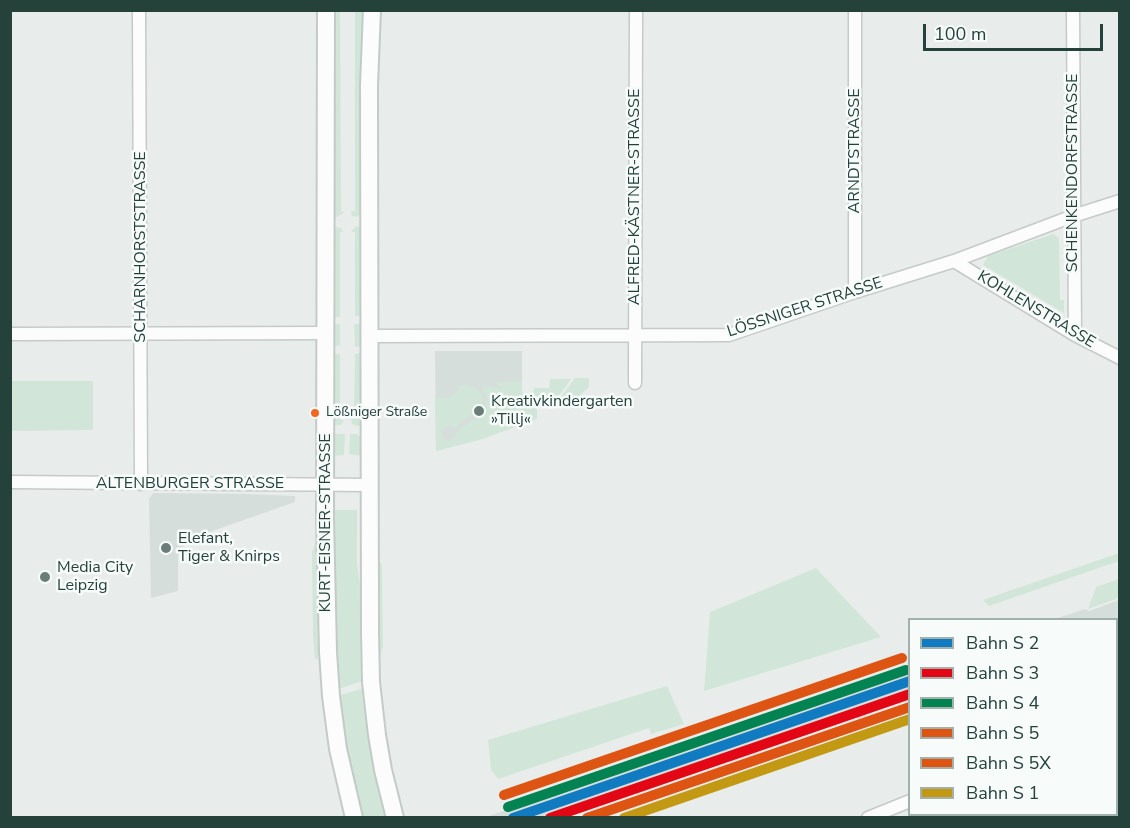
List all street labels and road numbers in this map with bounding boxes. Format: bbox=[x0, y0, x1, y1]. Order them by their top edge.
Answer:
street label: SCHENKENDORFSTRASSE bbox=[1063, 74, 1083, 272]
street label: ALFRED-KÄSTNER-STRASSE bbox=[625, 89, 645, 305]
street label: ARNDTSTRASSE bbox=[845, 89, 865, 213]
street label: SCHARNHORSTSTRASSE bbox=[131, 151, 151, 343]
street label: KOHLENSTRASSE bbox=[974, 267, 1098, 353]
street label: LÖSSNIGER STRASSE bbox=[725, 274, 885, 342]
street label: KURT-EISNER-STRASSE bbox=[316, 433, 336, 613]
street label: ALTENBURGER STRASSE bbox=[96, 474, 284, 494]

